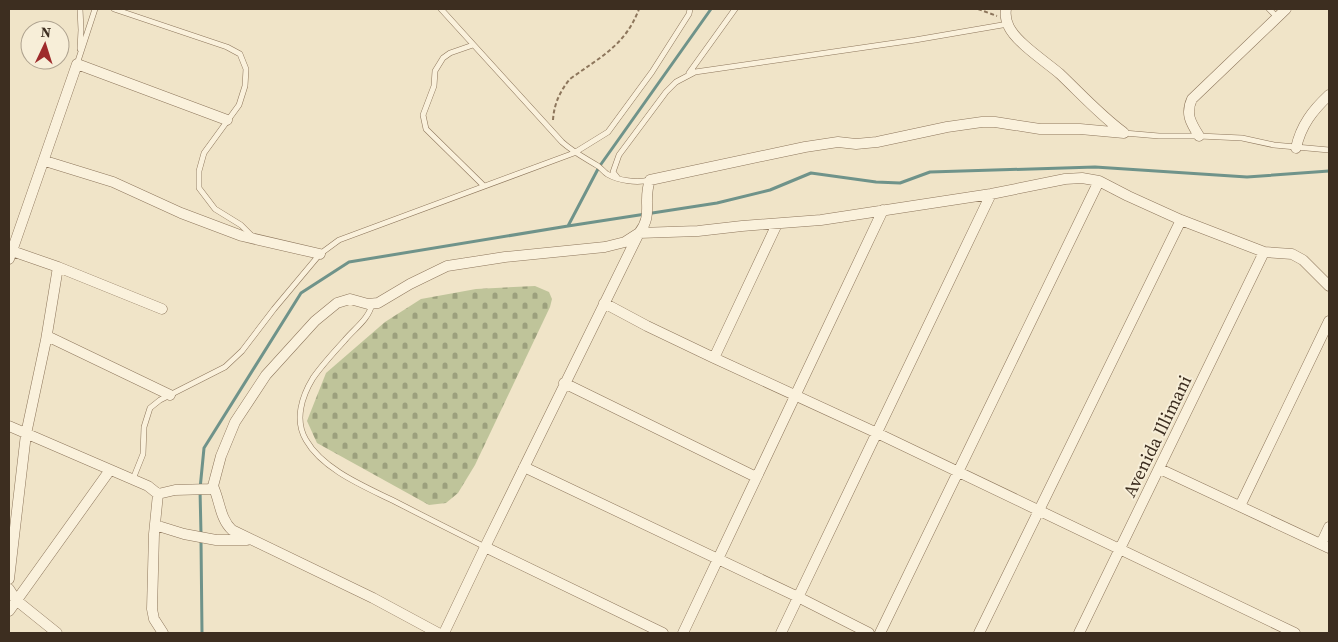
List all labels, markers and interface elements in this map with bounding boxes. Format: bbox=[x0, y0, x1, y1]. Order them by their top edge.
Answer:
north arrow bbox=[20, 20, 70, 70]
text: N bbox=[40, 22, 52, 42]
street label: Avenida Illimani bbox=[1117, 371, 1197, 501]

